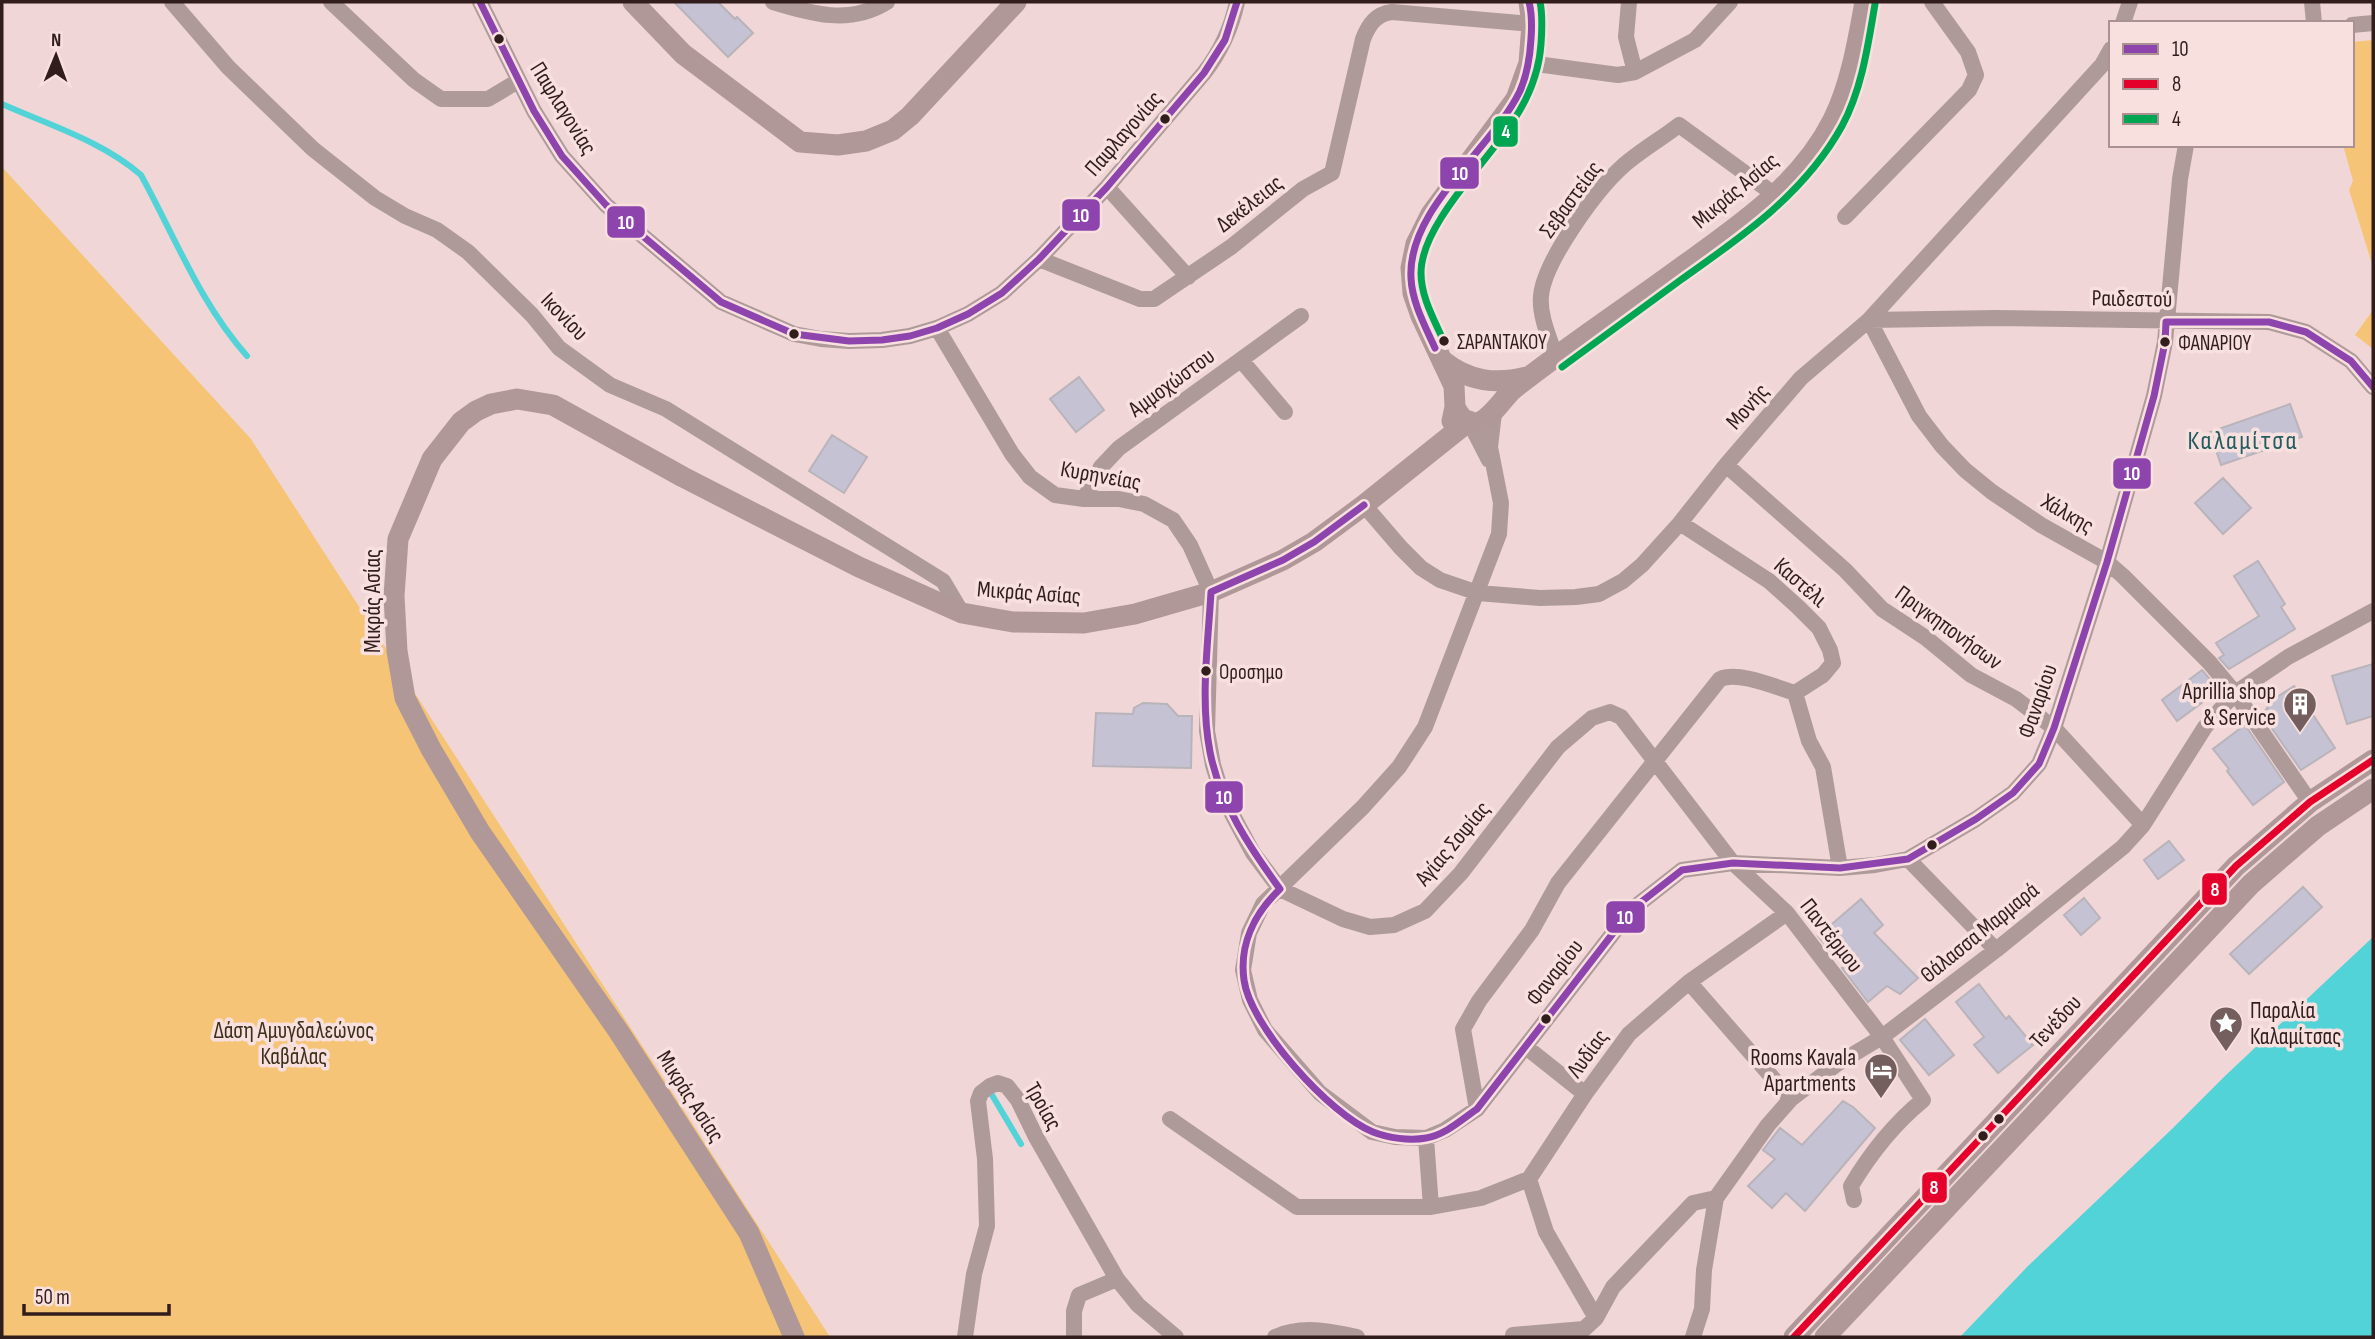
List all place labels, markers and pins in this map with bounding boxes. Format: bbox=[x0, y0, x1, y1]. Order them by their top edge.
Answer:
unlabelled marker bbox=[492, 32, 506, 46]
unlabelled marker bbox=[1158, 112, 1172, 126]
unlabelled marker bbox=[787, 327, 801, 341]
place label: ΣΑΡΑΝΤΑΚΟΥ bbox=[1457, 330, 1547, 355]
place label: ΦΑΝΑΡΙΟΥ bbox=[2178, 331, 2252, 356]
marker: ΣΑΡΑΝΤΑΚΟΥ bbox=[1437, 334, 1451, 348]
marker: ΦΑΝΑΡΙΟΥ bbox=[2158, 335, 2172, 349]
place label: Οροσημο bbox=[1219, 660, 1283, 685]
marker: Οροσημο bbox=[1199, 664, 1213, 678]
place label: Aprillia shop & Service bbox=[2181, 678, 2276, 732]
building icon: Aprillia shop & Service bbox=[2281, 685, 2319, 734]
unlabelled marker bbox=[1925, 838, 1939, 852]
place label: Παραλία Καλαμίτσας bbox=[2250, 997, 2341, 1051]
place icon: Παραλία Καλαμίτσας bbox=[2207, 1004, 2245, 1053]
unlabelled marker bbox=[1539, 1012, 1553, 1026]
place label: Rooms Kavala Apartments bbox=[1750, 1044, 1856, 1098]
hotel icon: Rooms Kavala Apartments bbox=[1862, 1051, 1900, 1100]
unlabelled marker bbox=[1992, 1112, 2006, 1126]
unlabelled marker bbox=[1976, 1129, 1990, 1143]

